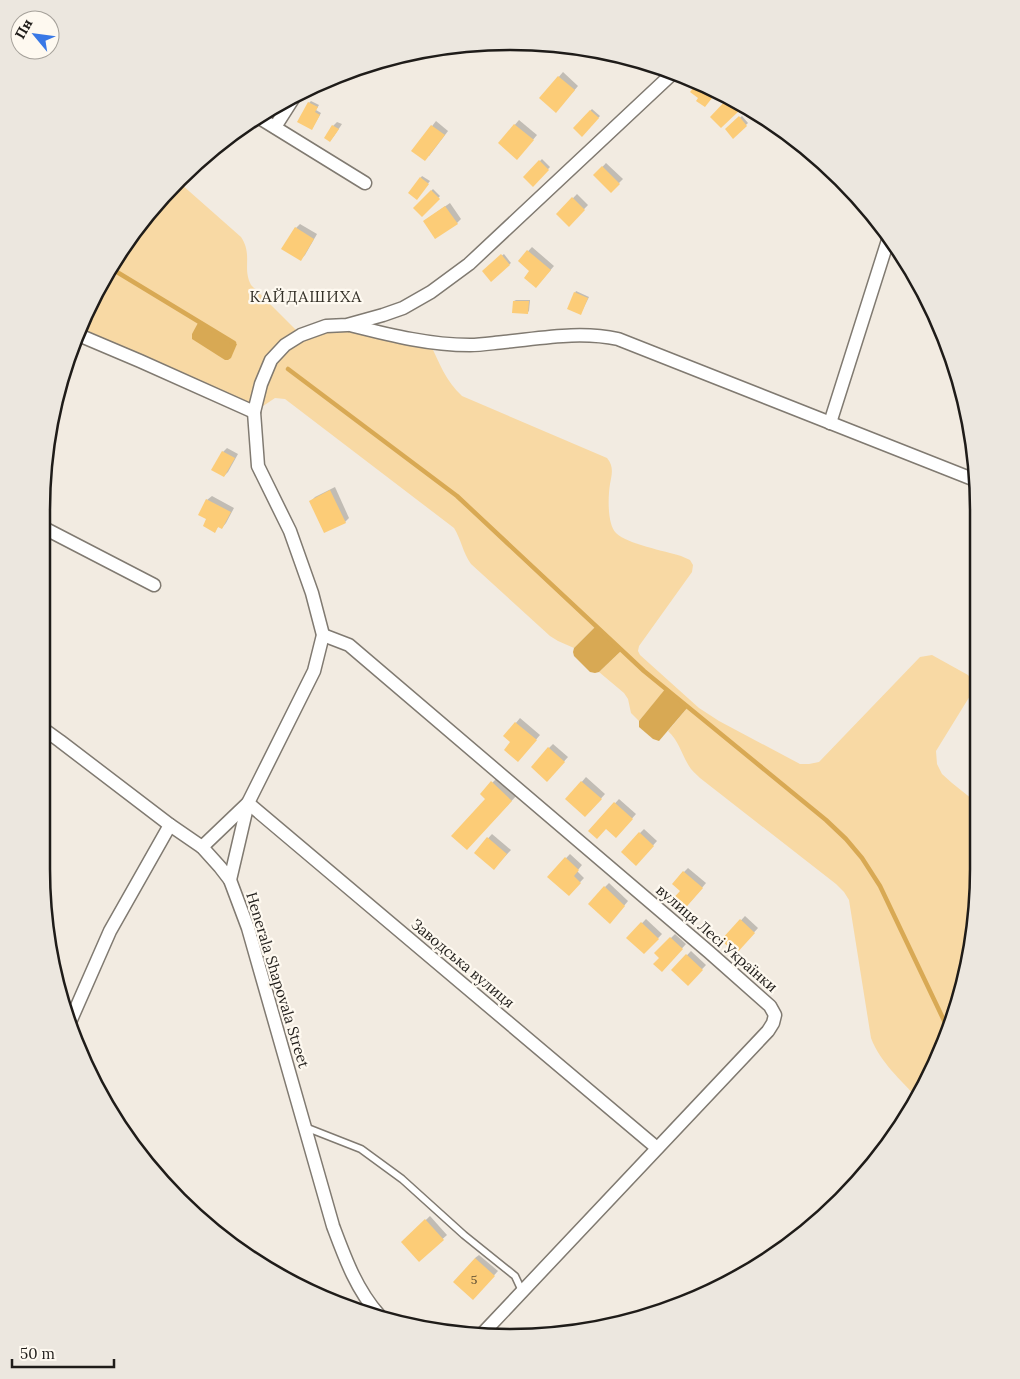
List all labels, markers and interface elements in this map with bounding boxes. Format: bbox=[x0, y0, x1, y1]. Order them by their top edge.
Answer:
north arrow bbox=[10, 10, 60, 60]
text: Пн bbox=[11, 15, 36, 42]
district label: КАЙДАШИХА bbox=[250, 286, 362, 306]
street label: вулиця Лесі Українки bbox=[652, 880, 782, 996]
street label: Henerala Shapovala Street bbox=[242, 890, 314, 1070]
street label: Заводська вулиця bbox=[407, 914, 519, 1012]
house number: 5 bbox=[471, 1272, 477, 1287]
scale bar bbox=[12, 1336, 115, 1368]
text: 50 m bbox=[20, 1344, 55, 1363]

